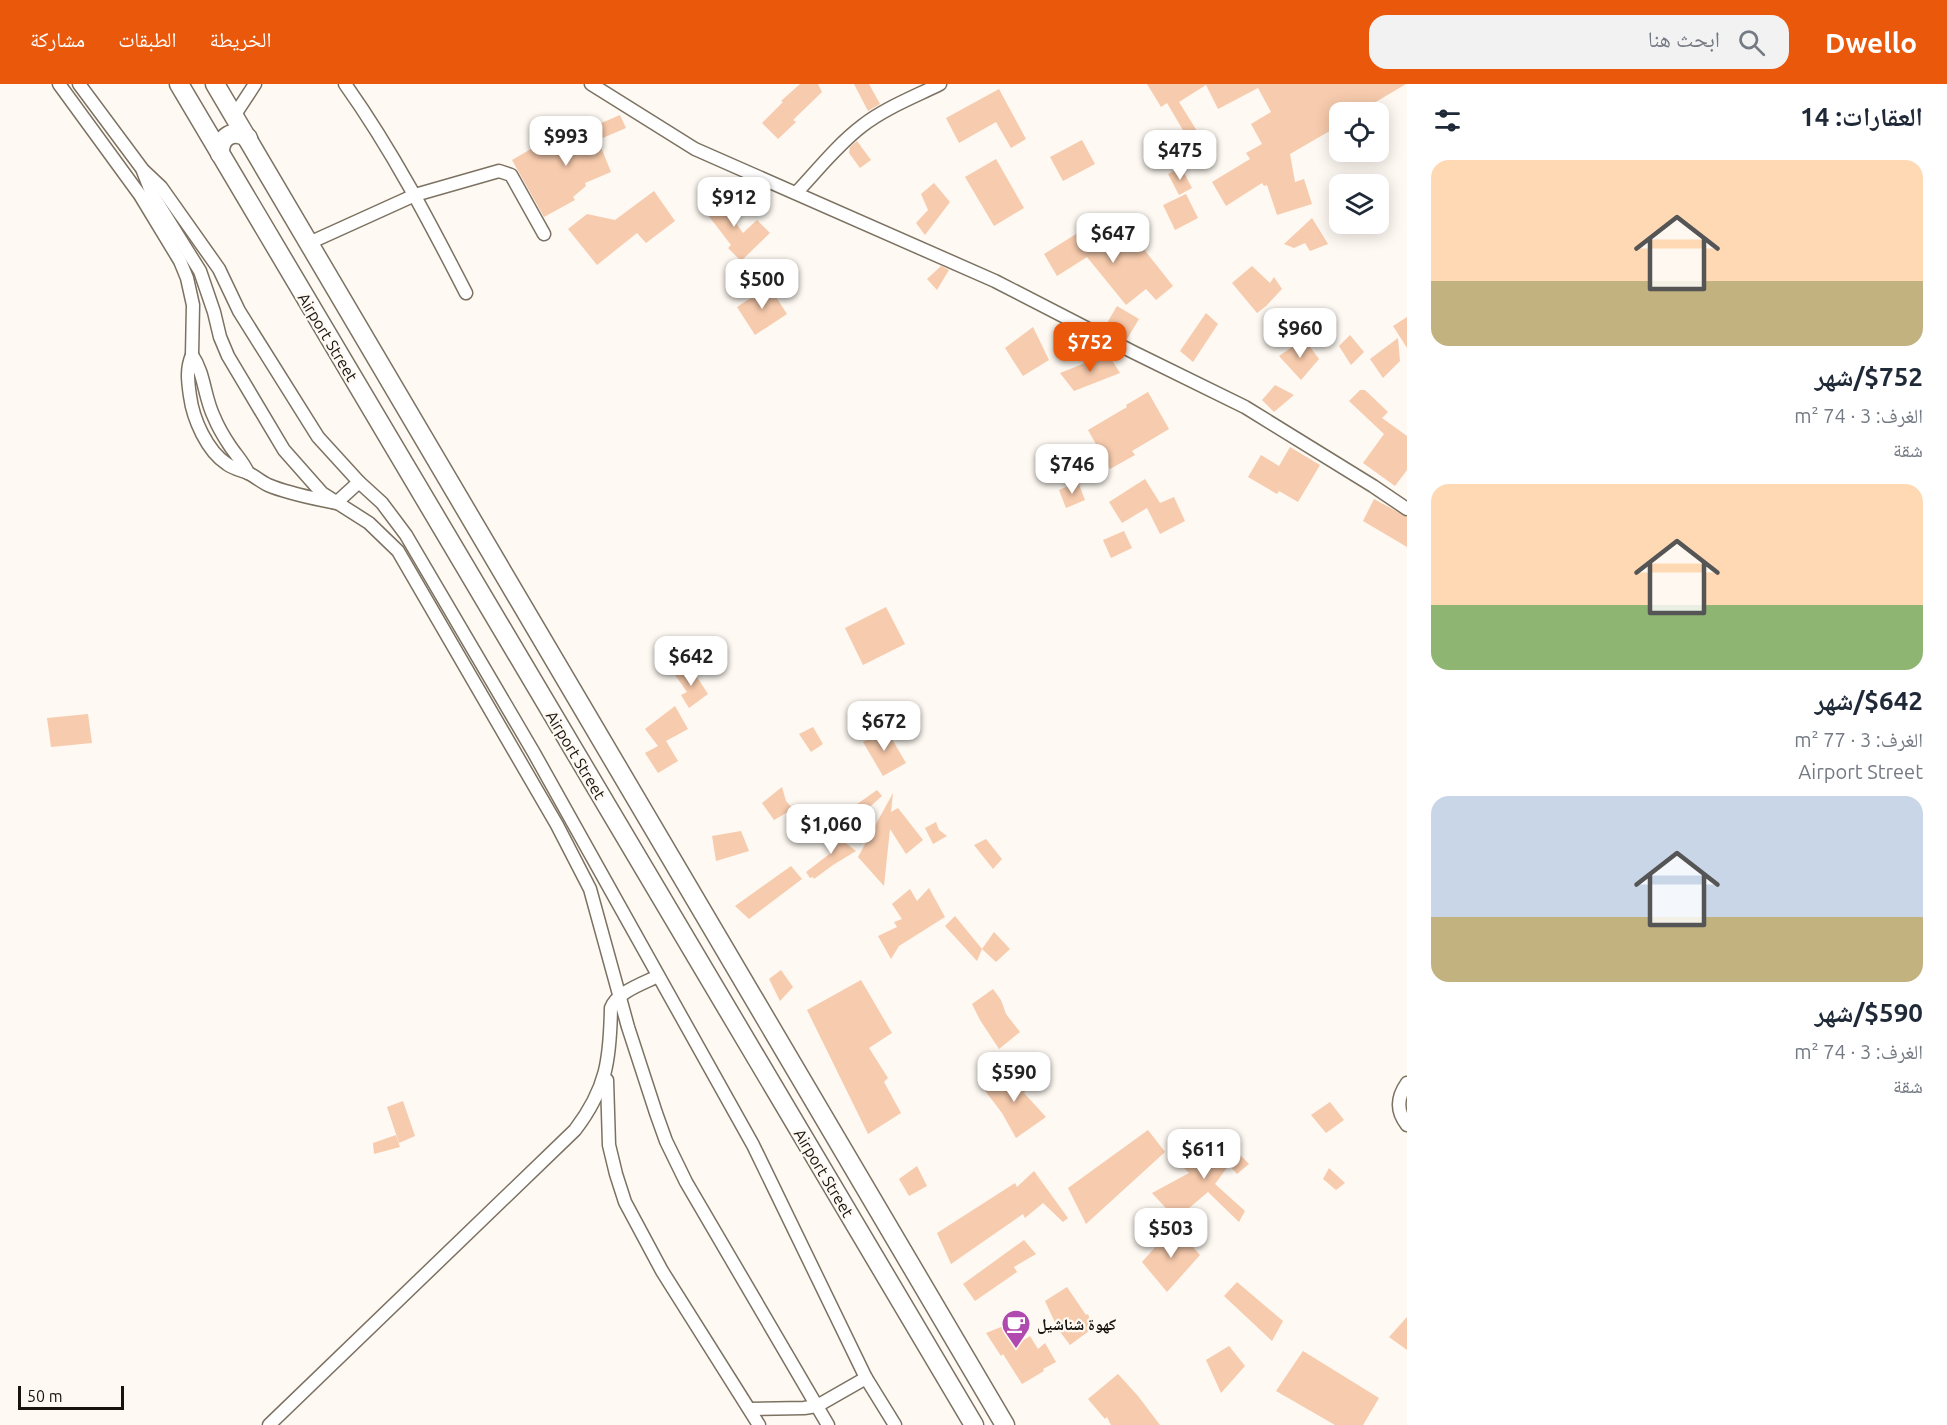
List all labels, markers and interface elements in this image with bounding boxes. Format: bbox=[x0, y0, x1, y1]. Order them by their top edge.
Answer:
search box bbox=[1369, 15, 1789, 69]
text: ابحث هنا bbox=[1648, 26, 1720, 51]
icon: search bbox=[1735, 26, 1768, 59]
text: مشاركة bbox=[30, 27, 85, 51]
text: الطبقات bbox=[118, 27, 177, 51]
text: الخريطة bbox=[210, 27, 271, 51]
text: Dwello bbox=[1825, 27, 1917, 58]
map controls bbox=[1329, 102, 1389, 234]
button: locate bbox=[1329, 102, 1389, 162]
text: العقارات: 14 bbox=[1800, 102, 1923, 131]
icon: filters bbox=[1431, 104, 1464, 137]
pin: $993 bbox=[530, 116, 602, 167]
text: $993 bbox=[543, 124, 589, 147]
pin: $475 bbox=[1144, 130, 1216, 181]
text: $475 bbox=[1157, 138, 1203, 161]
button: layers bbox=[1329, 174, 1389, 234]
pin: $912 bbox=[698, 177, 770, 228]
text: $912 bbox=[711, 185, 757, 208]
icon: home bbox=[1623, 199, 1731, 307]
pin: $647 bbox=[1077, 213, 1149, 264]
text: $647 bbox=[1090, 221, 1136, 244]
pin: $500 bbox=[726, 259, 798, 310]
text: $500 bbox=[739, 267, 785, 290]
street label: Airport Street bbox=[295, 290, 362, 385]
pin: $960 bbox=[1264, 308, 1336, 359]
text: $960 bbox=[1277, 316, 1323, 339]
pin: $752 bbox=[1054, 322, 1126, 373]
text: $752 bbox=[1067, 330, 1113, 353]
text: $752/شهر bbox=[1815, 362, 1923, 391]
text: الغرف: 3 · 74 m² bbox=[1794, 404, 1923, 427]
text: شقة bbox=[1893, 438, 1923, 461]
pin: $746 bbox=[1036, 444, 1108, 495]
text: $746 bbox=[1049, 452, 1095, 475]
icon: home bbox=[1623, 523, 1731, 631]
pin: $642 bbox=[655, 636, 727, 687]
text: $642 bbox=[668, 644, 714, 667]
text: $642/شهر bbox=[1815, 686, 1923, 715]
pin: $672 bbox=[848, 701, 920, 752]
street label: Airport Street bbox=[543, 708, 610, 803]
text: $672 bbox=[861, 709, 907, 732]
text: الغرف: 3 · 77 m² bbox=[1794, 728, 1923, 751]
text: Airport Street bbox=[1798, 760, 1923, 783]
pin: $1,060 bbox=[782, 804, 880, 855]
text: $1,060 bbox=[800, 812, 862, 835]
icon: home bbox=[1623, 835, 1731, 943]
text: $590/شهر bbox=[1815, 998, 1923, 1027]
text: الغرف: 3 · 74 m² bbox=[1794, 1040, 1923, 1063]
pin: $590 bbox=[978, 1052, 1050, 1103]
text: $590 bbox=[991, 1060, 1037, 1083]
text: شقة bbox=[1893, 1074, 1923, 1097]
street label: Airport Street bbox=[791, 1126, 858, 1221]
pin: $611 bbox=[1168, 1129, 1240, 1180]
text: $611 bbox=[1181, 1137, 1227, 1160]
pin: $503 bbox=[1135, 1208, 1207, 1259]
text: $503 bbox=[1148, 1216, 1194, 1239]
cafe icon: كهوة شناشيل bbox=[1000, 1308, 1032, 1350]
place label: كهوة شناشيل bbox=[1037, 1315, 1116, 1334]
scale bar bbox=[18, 1383, 124, 1410]
text: 50 m bbox=[27, 1387, 63, 1405]

